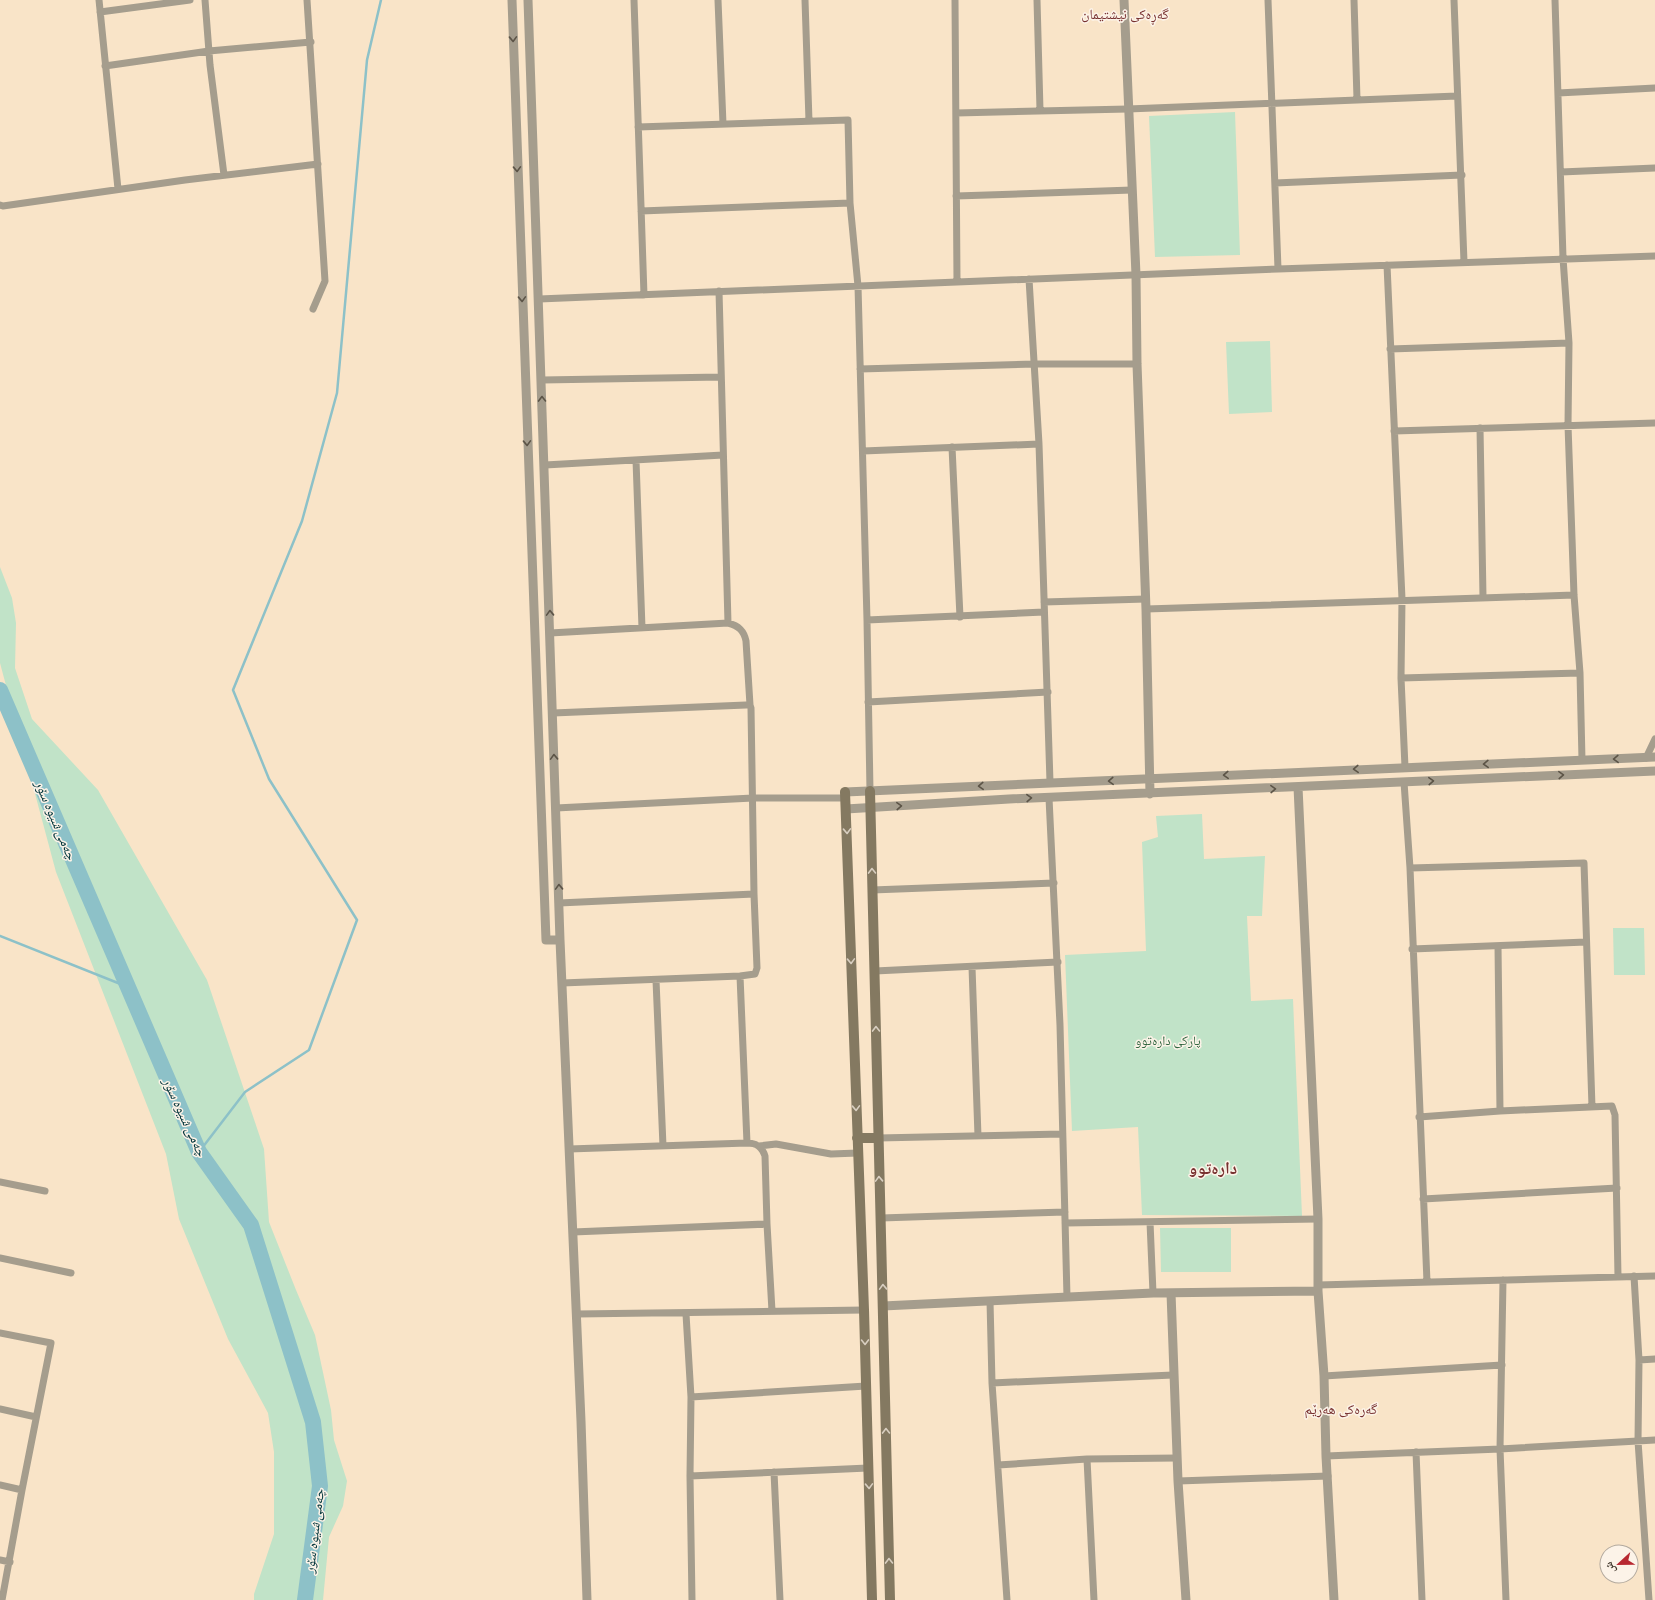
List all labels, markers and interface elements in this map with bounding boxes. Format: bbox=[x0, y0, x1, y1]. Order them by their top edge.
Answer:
district label: گەڕەکی نیشتیمان bbox=[1081, 5, 1169, 26]
one-way arrow bbox=[509, 36, 517, 42]
one-way arrow bbox=[513, 166, 522, 172]
one-way arrow bbox=[518, 296, 526, 302]
one-way arrow bbox=[538, 396, 546, 402]
one-way arrow bbox=[523, 440, 531, 446]
one-way arrow bbox=[545, 610, 554, 616]
one-way arrow bbox=[550, 754, 559, 760]
one-way arrow bbox=[1613, 755, 1619, 763]
one-way arrow bbox=[1483, 760, 1489, 768]
one-way arrow bbox=[1353, 765, 1359, 773]
one-way arrow bbox=[1223, 771, 1229, 780]
one-way arrow bbox=[1558, 771, 1564, 780]
one-way arrow bbox=[1108, 776, 1114, 785]
water label: چەمی شیوە سۆر bbox=[31, 777, 81, 863]
one-way arrow bbox=[1428, 777, 1434, 785]
one-way arrow bbox=[978, 782, 984, 790]
one-way arrow bbox=[1270, 784, 1276, 793]
one-way arrow bbox=[1026, 794, 1032, 803]
one-way arrow bbox=[896, 801, 902, 810]
one-way arrow bbox=[843, 828, 851, 834]
one-way arrow bbox=[867, 868, 876, 874]
one-way arrow bbox=[554, 884, 563, 890]
one-way arrow bbox=[847, 958, 855, 964]
one-way arrow bbox=[872, 1026, 880, 1032]
park label: پارکی دارەتوو bbox=[1135, 1032, 1201, 1049]
water label: چەمی شیوە سۆر bbox=[159, 1074, 211, 1160]
one-way arrow bbox=[852, 1105, 860, 1111]
district label: دارەتوو bbox=[1189, 1158, 1237, 1178]
one-way arrow bbox=[875, 1176, 884, 1182]
one-way arrow bbox=[878, 1284, 887, 1290]
one-way arrow bbox=[861, 1339, 869, 1345]
district label: گەرەکی هەرێم bbox=[1305, 1400, 1378, 1419]
one-way arrow bbox=[882, 1428, 890, 1434]
one-way arrow bbox=[865, 1483, 873, 1489]
water label: چەمی شیوە سۆر bbox=[300, 1487, 328, 1575]
north arrow bbox=[1599, 1544, 1639, 1584]
one-way arrow bbox=[885, 1558, 893, 1564]
text: ش bbox=[1601, 1559, 1619, 1576]

